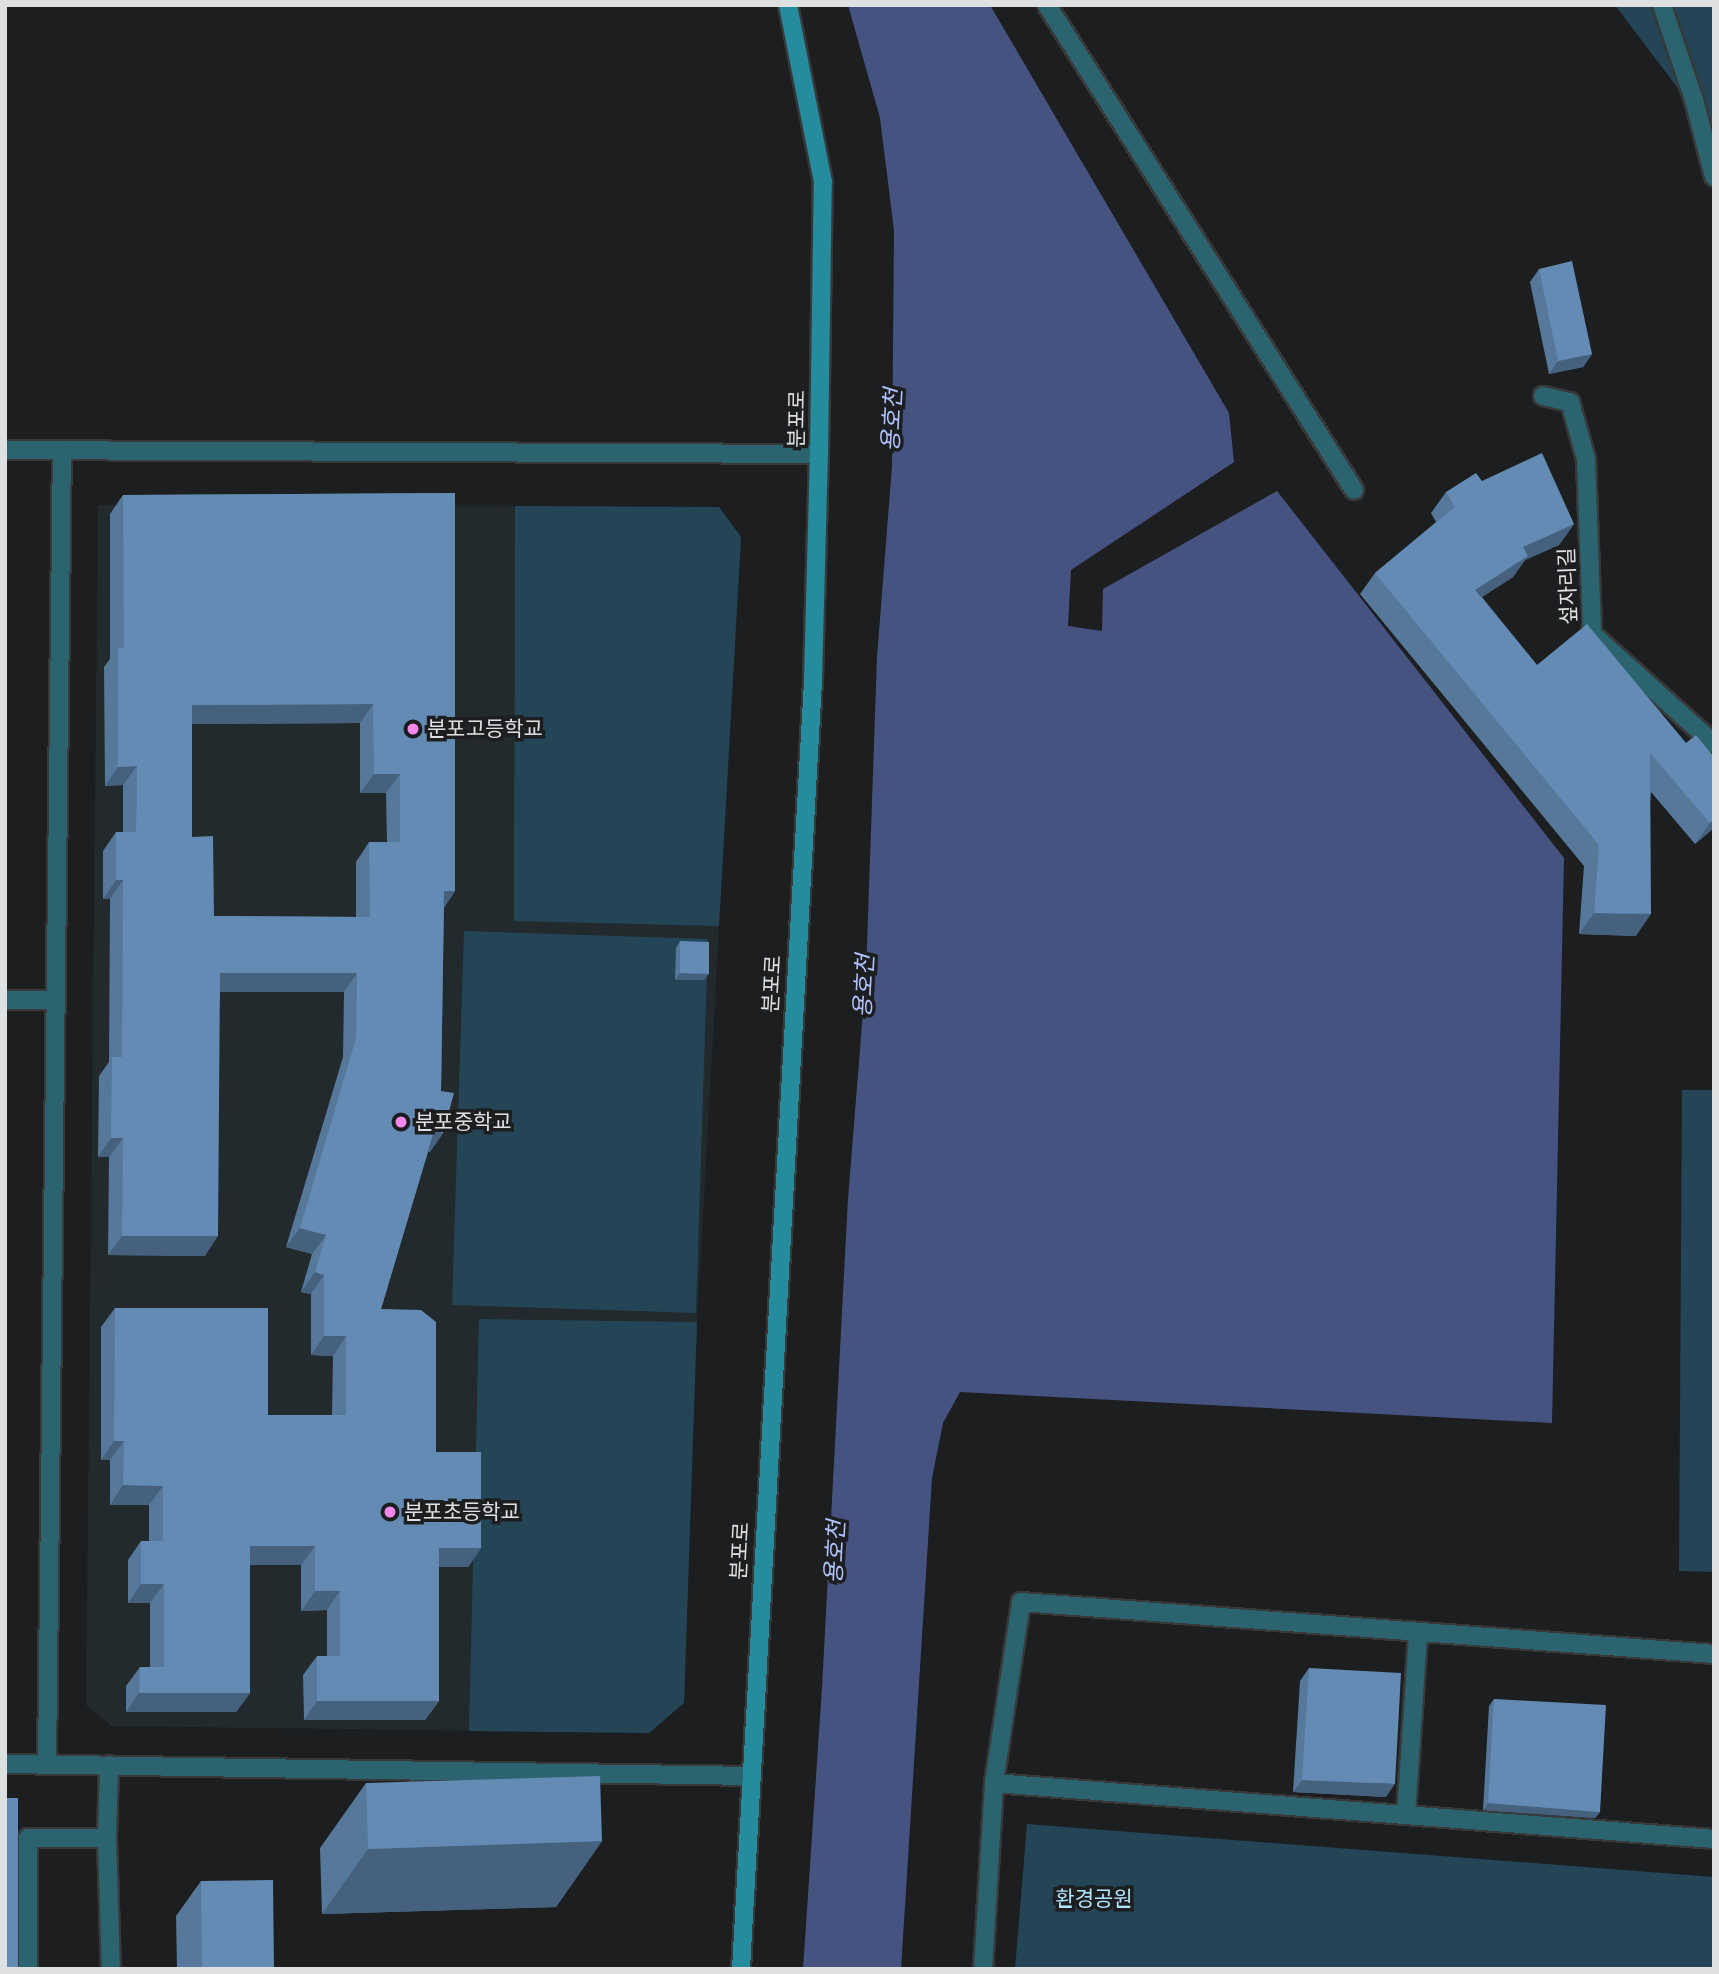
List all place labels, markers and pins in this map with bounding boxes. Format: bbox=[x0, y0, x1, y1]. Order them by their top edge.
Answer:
place label: 분포고등학교 bbox=[427, 716, 543, 742]
marker: 분포고등학교 bbox=[405, 721, 421, 737]
place label: 분포중학교 bbox=[415, 1109, 512, 1135]
marker: 분포중학교 bbox=[393, 1114, 409, 1130]
place label: 분포초등학교 bbox=[404, 1499, 520, 1525]
marker: 분포초등학교 bbox=[382, 1504, 398, 1520]

